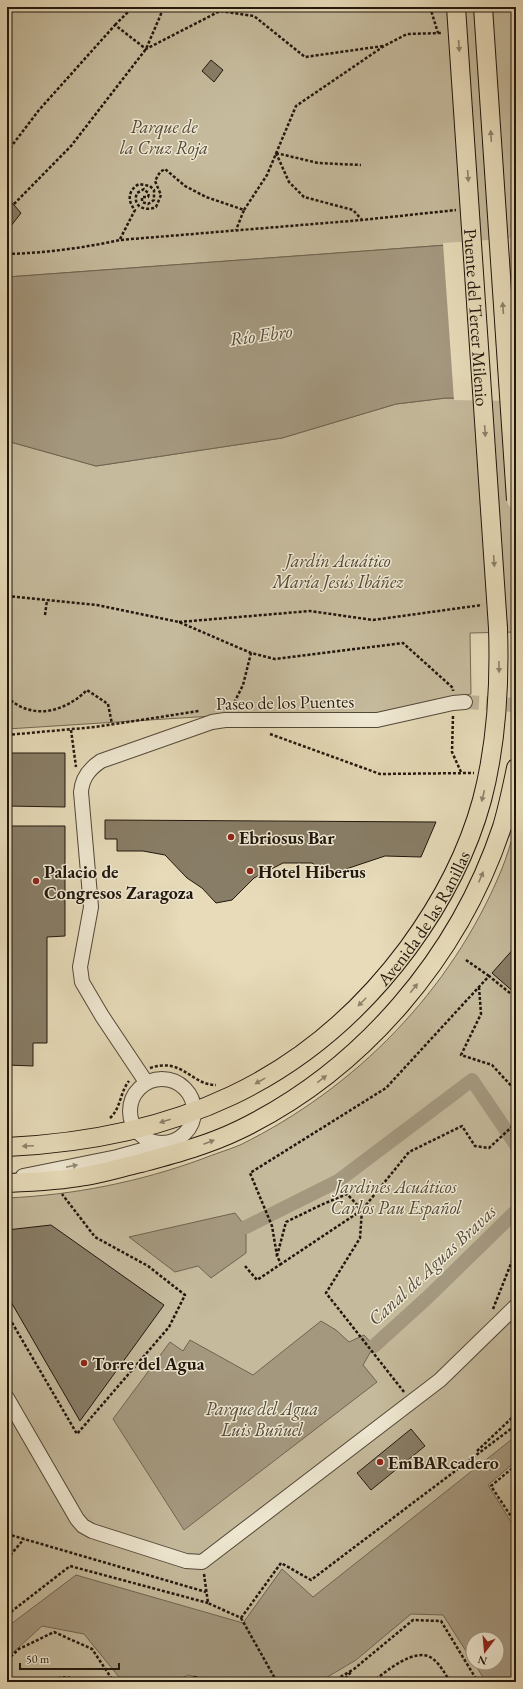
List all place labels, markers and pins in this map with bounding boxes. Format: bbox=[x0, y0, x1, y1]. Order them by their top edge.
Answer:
place label: Ebriosus Bar bbox=[239, 826, 335, 849]
marker: Ebriosus Bar bbox=[226, 832, 236, 842]
place label: Palacio de Congresos Zaragoza bbox=[44, 860, 194, 904]
place label: Hotel Hiberus bbox=[258, 860, 366, 883]
marker: Hotel Hiberus bbox=[245, 866, 255, 876]
marker: Palacio de Congresos Zaragoza bbox=[31, 876, 41, 886]
place label: Torre del Agua bbox=[92, 1352, 205, 1375]
marker: Torre del Agua bbox=[79, 1358, 89, 1368]
place label: EmBARcadero bbox=[388, 1451, 499, 1474]
marker: EmBARcadero bbox=[375, 1457, 385, 1467]

